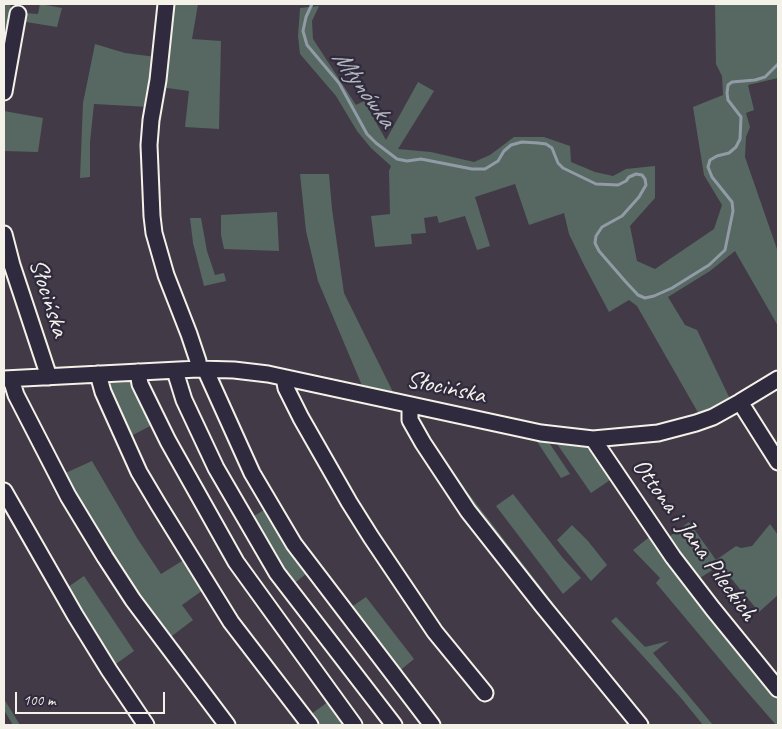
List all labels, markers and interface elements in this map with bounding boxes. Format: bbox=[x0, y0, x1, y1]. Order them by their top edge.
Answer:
water label: Młynówka bbox=[324, 44, 402, 134]
street label: Słocińska bbox=[21, 255, 75, 341]
street label: Słocińska bbox=[404, 365, 488, 411]
street label: Ottona i Jana Pileckich bbox=[625, 453, 763, 627]
scale bar bbox=[18, 682, 168, 714]
text: 100 m bbox=[23, 691, 55, 710]

